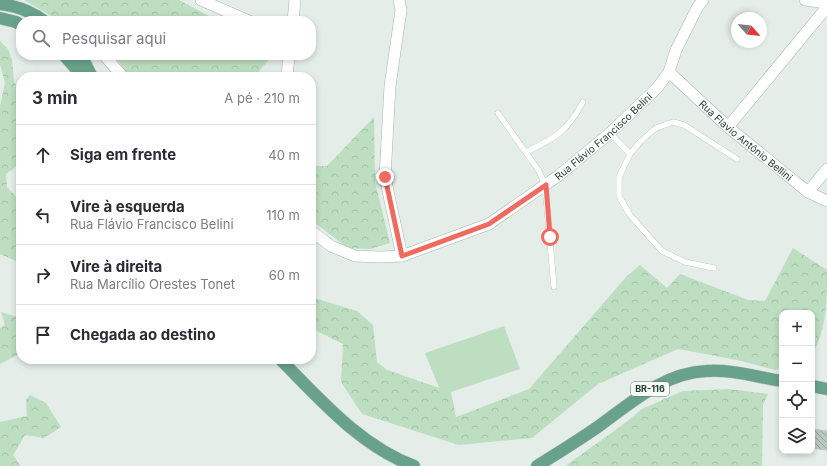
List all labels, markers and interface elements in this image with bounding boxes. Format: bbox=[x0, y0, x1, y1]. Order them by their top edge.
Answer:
north arrow bbox=[731, 12, 767, 48]
search box bbox=[16, 16, 316, 60]
icon: search bbox=[30, 27, 52, 49]
text: Pesquisar aqui bbox=[62, 29, 166, 48]
text: 3 min bbox=[32, 88, 78, 108]
text: A pé · 210 m bbox=[224, 90, 300, 106]
street label: Rua Flávio Francisco Belini bbox=[552, 90, 654, 182]
street label: Rua Flavio Antônio Bellini bbox=[697, 97, 795, 183]
icon: ahead bbox=[32, 144, 54, 166]
text: Siga em frente bbox=[70, 145, 176, 164]
text: 40 m bbox=[268, 147, 300, 163]
route end bbox=[376, 168, 394, 186]
text: Vire à esquerda bbox=[70, 197, 185, 216]
icon: left bbox=[32, 204, 54, 226]
text: 110 m bbox=[266, 207, 300, 223]
text: Rua Flávio Francisco Belini bbox=[70, 216, 234, 232]
route start bbox=[541, 228, 559, 246]
text: Vire à direita bbox=[70, 257, 162, 276]
icon: right bbox=[32, 264, 54, 286]
text: 60 m bbox=[269, 267, 300, 283]
text: Rua Marcílio Orestes Tonet bbox=[70, 276, 235, 292]
map controls bbox=[779, 310, 815, 454]
button: + bbox=[779, 310, 815, 346]
icon: arrive bbox=[32, 324, 54, 346]
text: Chegada ao destino bbox=[70, 325, 216, 344]
button: − bbox=[779, 346, 815, 382]
road number: BR-116 bbox=[631, 382, 669, 396]
button: locate bbox=[779, 382, 815, 418]
button: layers bbox=[779, 418, 815, 454]

